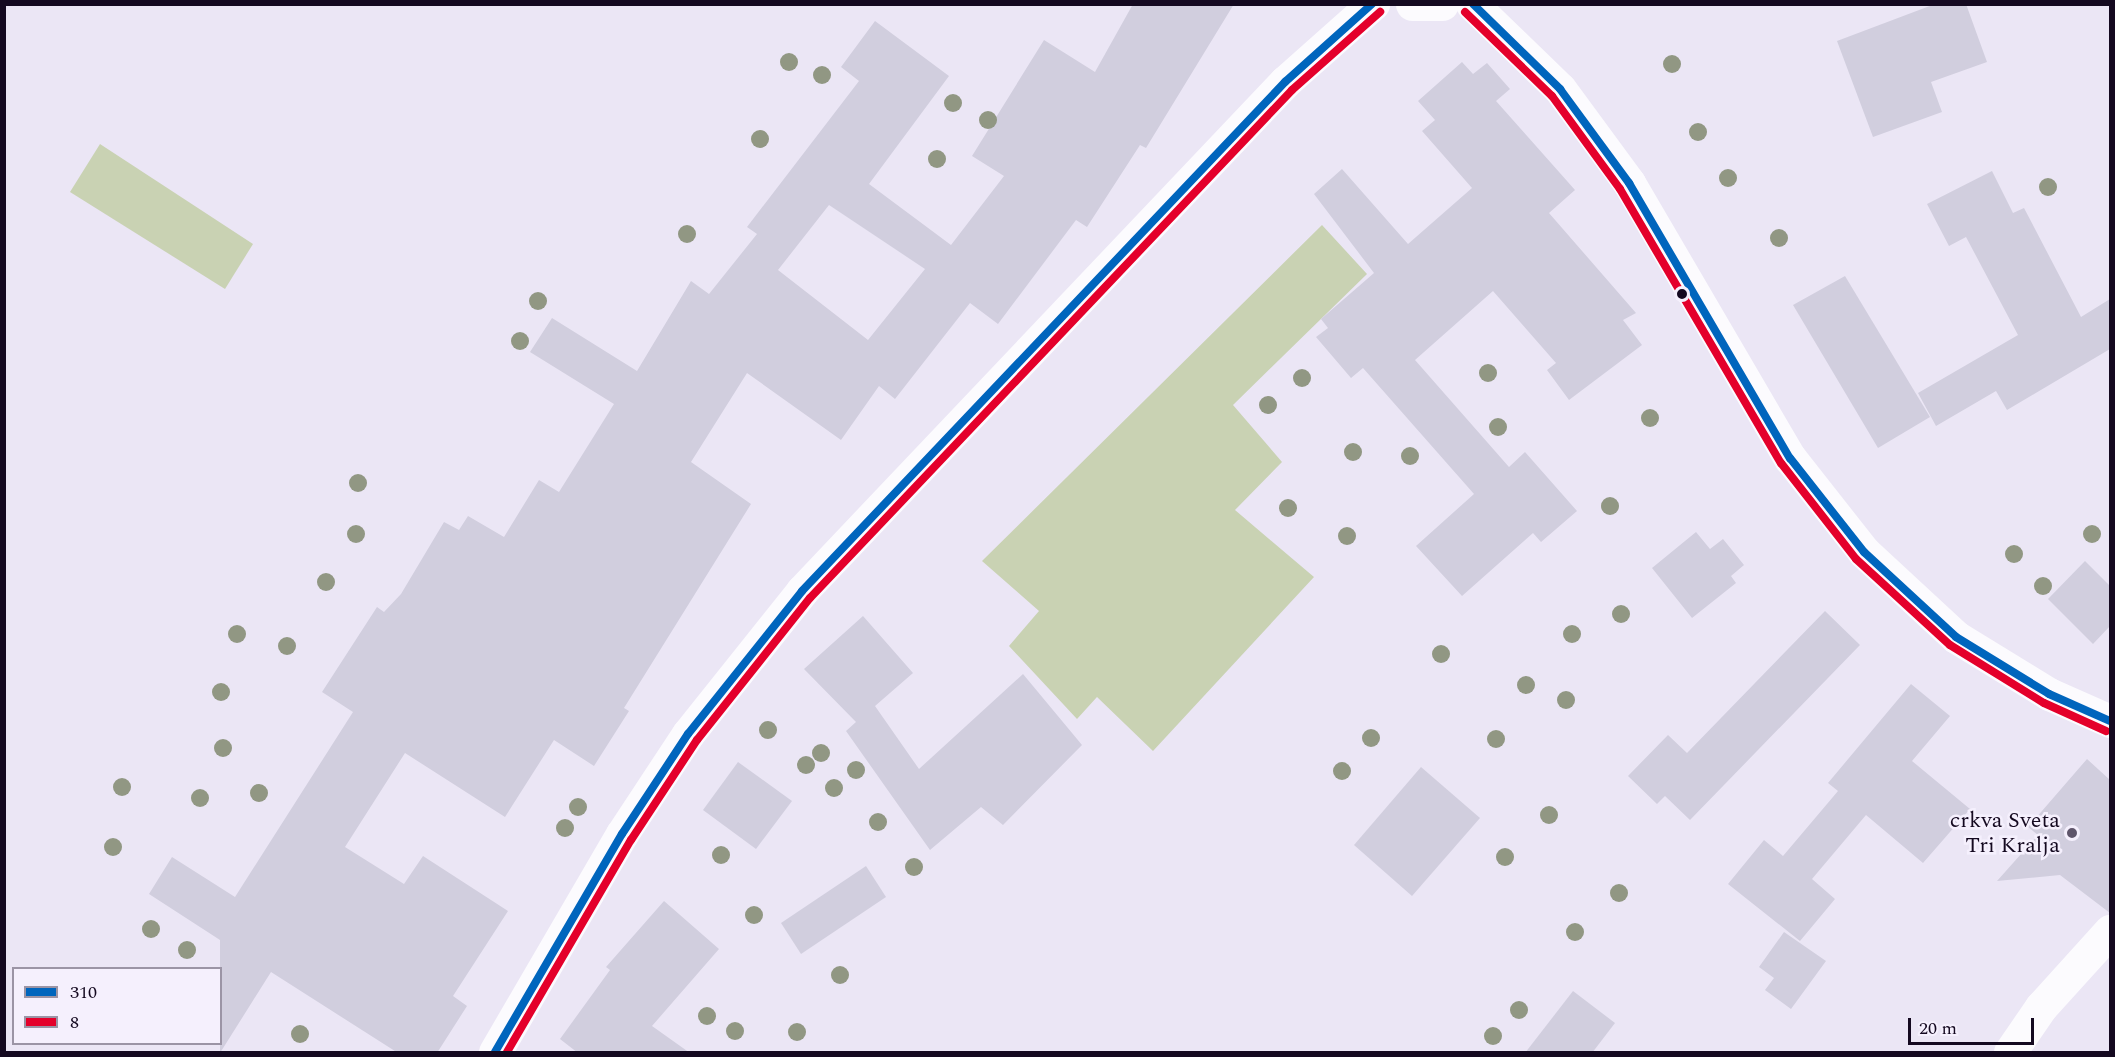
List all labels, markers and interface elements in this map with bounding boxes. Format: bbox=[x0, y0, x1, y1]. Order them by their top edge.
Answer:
unlabelled marker bbox=[1676, 288, 1688, 300]
place label: crkva Sveta Tri Kralja bbox=[1950, 807, 2060, 858]
marker: crkva Sveta Tri Kralja bbox=[2065, 826, 2079, 840]
legend bbox=[12, 967, 222, 1045]
text: 310 bbox=[70, 979, 97, 1006]
scale bar bbox=[1911, 1006, 2037, 1044]
text: 8 bbox=[70, 1009, 79, 1036]
text: 20 m bbox=[1919, 1015, 1957, 1042]

